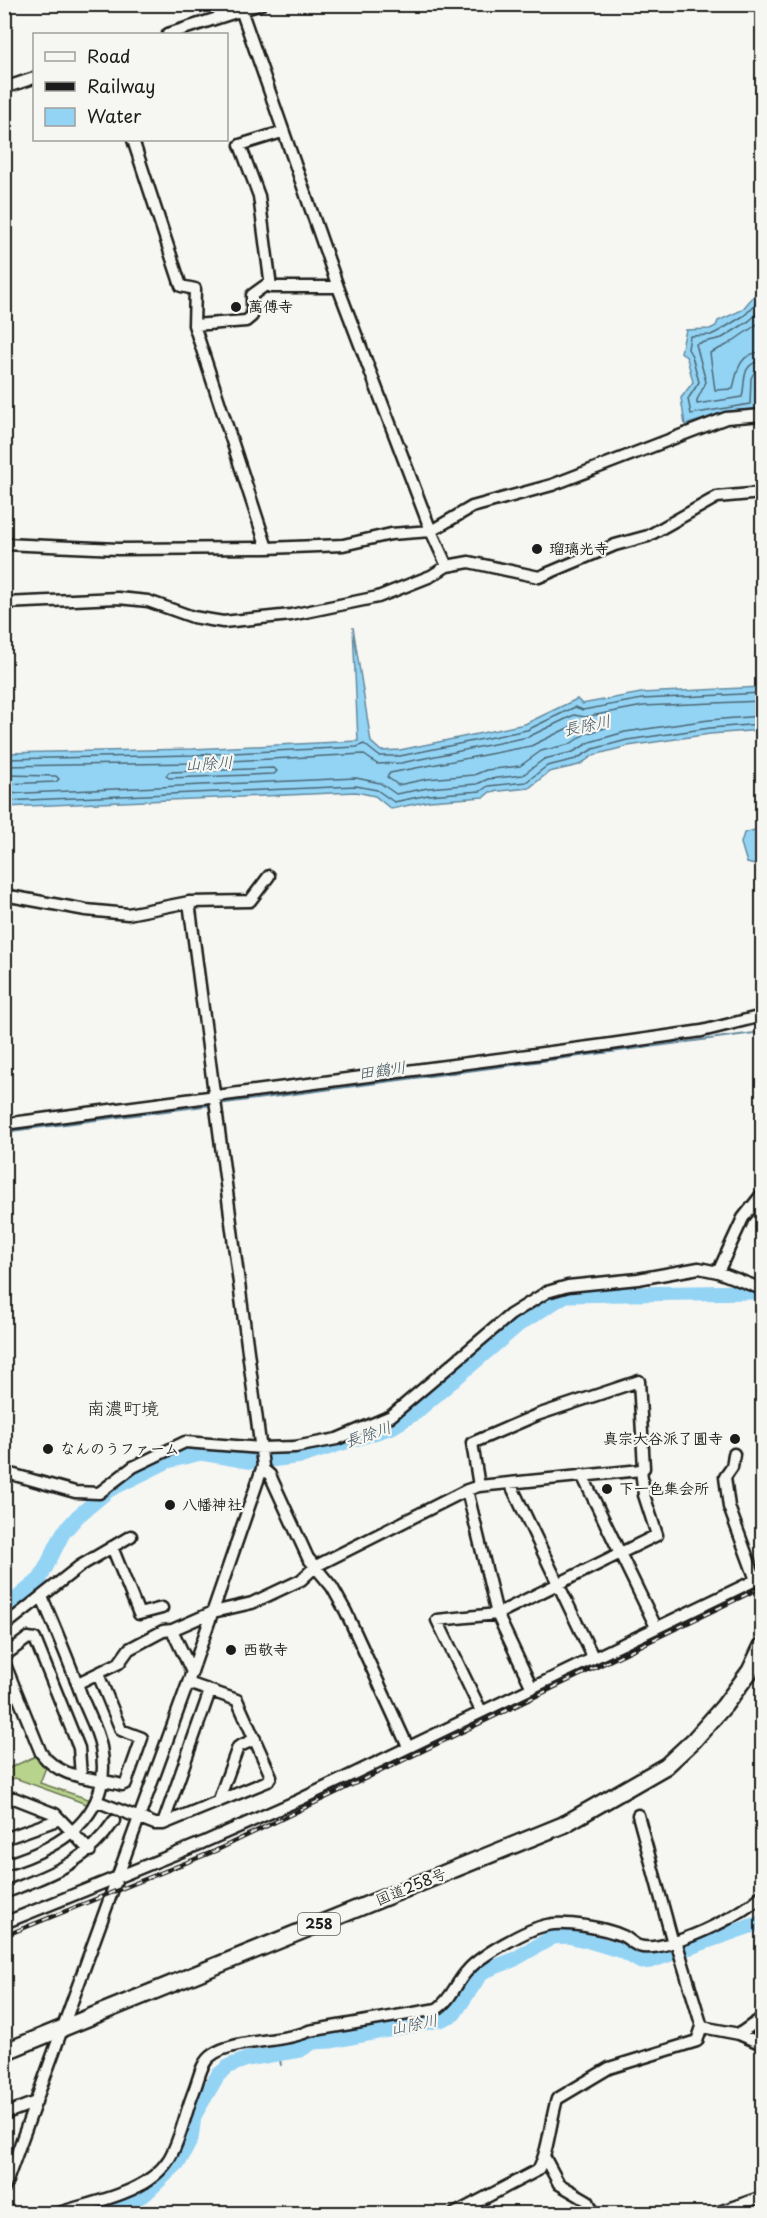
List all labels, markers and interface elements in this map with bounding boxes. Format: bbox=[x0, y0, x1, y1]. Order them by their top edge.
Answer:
legend bbox=[33, 33, 228, 141]
text: Road bbox=[87, 42, 131, 69]
text: Railway bbox=[87, 72, 155, 99]
text: Water bbox=[87, 102, 142, 129]
place label: 萬傅寺 bbox=[248, 294, 293, 317]
marker: 萬傅寺 bbox=[229, 300, 243, 314]
place label: 瑠璃光寺 bbox=[549, 536, 609, 559]
marker: 瑠璃光寺 bbox=[530, 542, 544, 556]
water label: 長除川 bbox=[561, 707, 613, 741]
water label: 山除川 bbox=[184, 749, 234, 775]
water label: 田鶴川 bbox=[356, 1054, 407, 1084]
district label: 南濃町境 bbox=[87, 1394, 159, 1421]
water label: 長除川 bbox=[341, 1414, 394, 1452]
place label: 真宗大谷派了圓寺 bbox=[603, 1426, 723, 1449]
marker: 真宗大谷派了圓寺 bbox=[728, 1432, 742, 1446]
place label: なんのうファーム bbox=[60, 1436, 179, 1459]
marker: なんのうファーム bbox=[41, 1442, 55, 1456]
place label: 下一色集会所 bbox=[619, 1476, 709, 1499]
marker: 下一色集会所 bbox=[600, 1482, 614, 1496]
place label: 八幡神社 bbox=[182, 1492, 242, 1515]
marker: 八幡神社 bbox=[163, 1498, 177, 1512]
place label: 西敬寺 bbox=[243, 1637, 288, 1660]
marker: 西敬寺 bbox=[224, 1643, 238, 1657]
street label: 国道258号 bbox=[371, 1861, 449, 1910]
road number: 258 bbox=[298, 1913, 340, 1935]
water label: 山除川 bbox=[388, 2007, 440, 2039]

